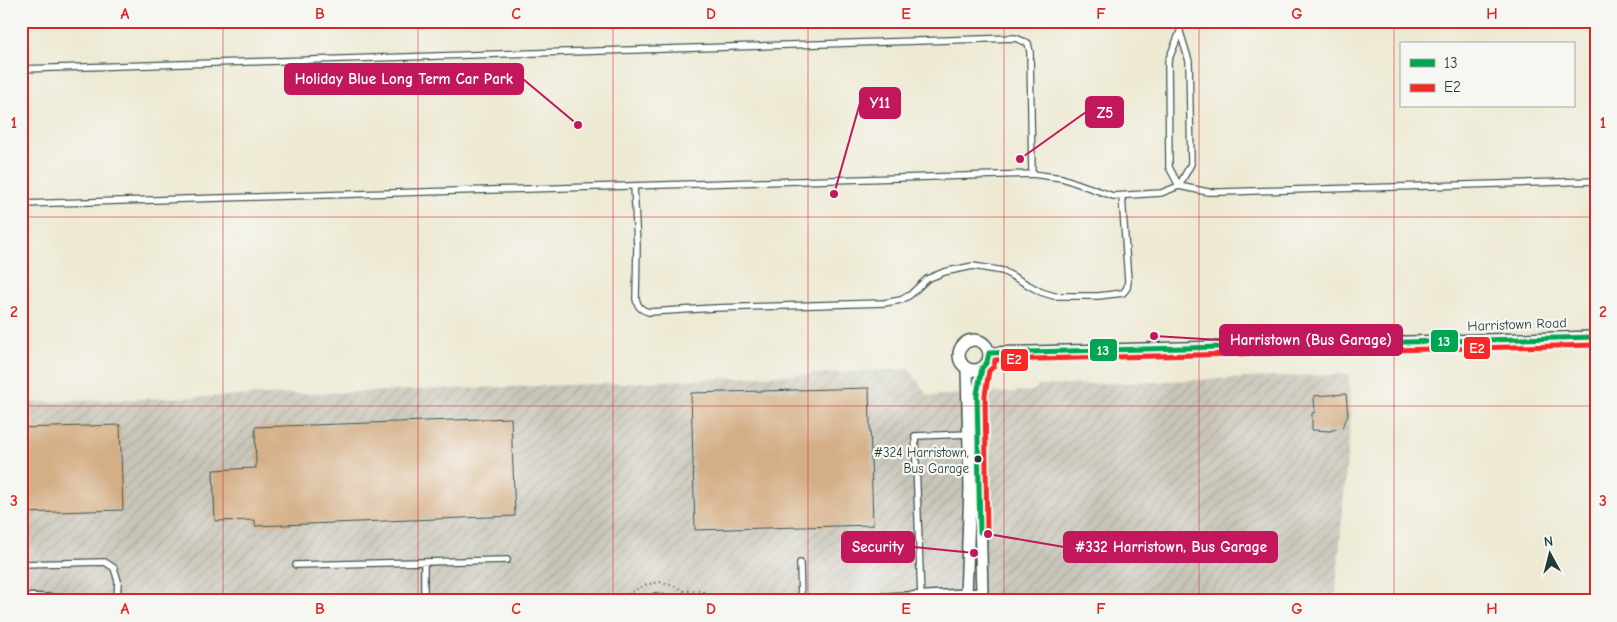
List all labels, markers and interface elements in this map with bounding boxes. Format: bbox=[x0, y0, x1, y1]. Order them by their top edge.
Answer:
text: A bbox=[121, 5, 130, 23]
text: B bbox=[315, 5, 325, 23]
text: C bbox=[511, 5, 521, 23]
text: D bbox=[706, 5, 716, 23]
text: E bbox=[901, 5, 911, 23]
text: F bbox=[1096, 5, 1106, 23]
text: G bbox=[1291, 5, 1303, 23]
text: H bbox=[1486, 5, 1498, 23]
legend bbox=[1400, 42, 1574, 108]
text: 13 bbox=[1444, 54, 1458, 72]
callout: Holiday Blue Long Term Car Park bbox=[285, 64, 523, 94]
text: Holiday Blue Long Term Car Park bbox=[295, 70, 514, 88]
text: E2 bbox=[1444, 78, 1461, 96]
callout: Y11 bbox=[860, 88, 900, 118]
text: Y11 bbox=[870, 94, 890, 112]
callout: Z5 bbox=[1086, 97, 1123, 127]
text: Z5 bbox=[1097, 104, 1113, 122]
text: 1 bbox=[11, 114, 17, 132]
text: 1 bbox=[1600, 114, 1606, 132]
text: 2 bbox=[10, 303, 18, 321]
text: 2 bbox=[1599, 303, 1607, 321]
street label: Harristown Road bbox=[1467, 314, 1567, 335]
callout: Harristown (Bus Garage) bbox=[1220, 325, 1402, 355]
line badge: 13 bbox=[1430, 329, 1459, 353]
text: Harristown (Bus Garage) bbox=[1230, 331, 1392, 349]
text: 13 bbox=[1438, 333, 1450, 350]
line badge: E2 bbox=[1463, 336, 1491, 360]
line badge: 13 bbox=[1089, 338, 1118, 362]
text: E2 bbox=[1469, 340, 1485, 357]
text: 13 bbox=[1097, 342, 1109, 359]
line badge: E2 bbox=[1000, 348, 1029, 372]
text: E2 bbox=[1006, 351, 1022, 368]
place label: #324 Harristown, Bus Garage bbox=[873, 445, 969, 476]
marker: #324 Harristown, Bus Garage bbox=[973, 454, 983, 464]
text: 3 bbox=[10, 492, 18, 510]
text: 3 bbox=[1599, 492, 1607, 510]
north arrow bbox=[1524, 530, 1574, 580]
callout: Security bbox=[842, 532, 914, 562]
callout: #332 Harristown, Bus Garage bbox=[1064, 532, 1277, 562]
text: N bbox=[1543, 533, 1554, 551]
text: Security bbox=[852, 538, 904, 556]
text: #332 Harristown, Bus Garage bbox=[1075, 538, 1267, 556]
text: A bbox=[121, 600, 130, 618]
text: B bbox=[315, 600, 325, 618]
text: C bbox=[511, 600, 521, 618]
text: D bbox=[706, 600, 716, 618]
text: E bbox=[901, 600, 911, 618]
text: F bbox=[1096, 600, 1106, 618]
text: G bbox=[1291, 600, 1303, 618]
text: H bbox=[1486, 600, 1498, 618]

